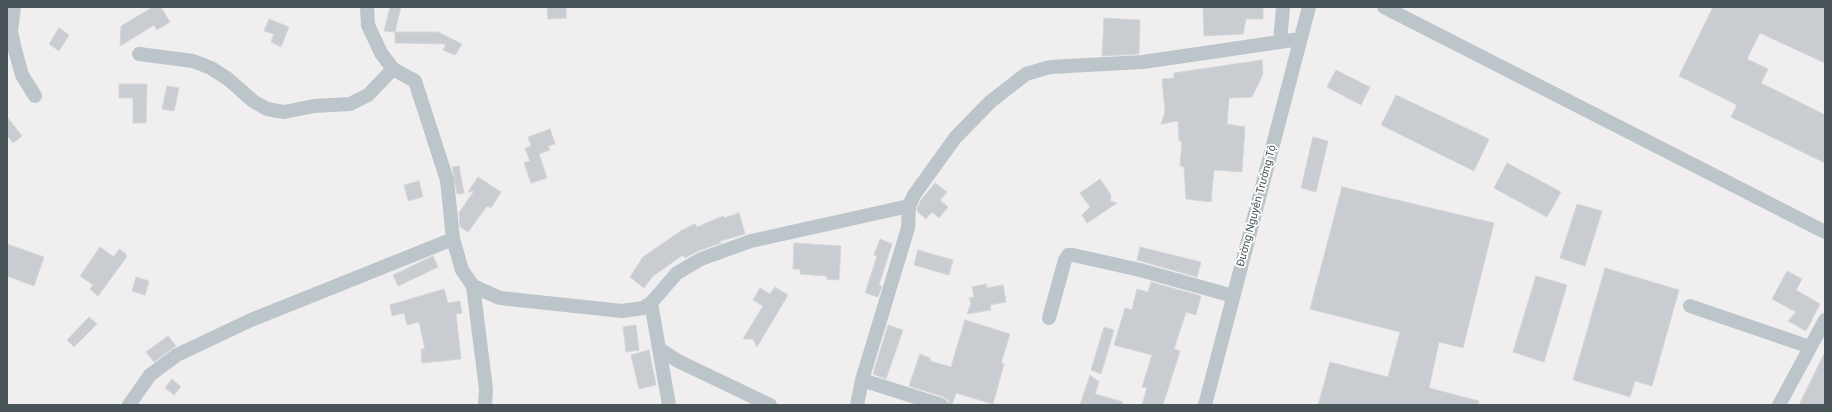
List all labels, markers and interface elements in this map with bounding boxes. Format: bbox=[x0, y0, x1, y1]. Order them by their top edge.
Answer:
street label: Đường Nguyễn Trường Tộ bbox=[1234, 144, 1280, 268]

